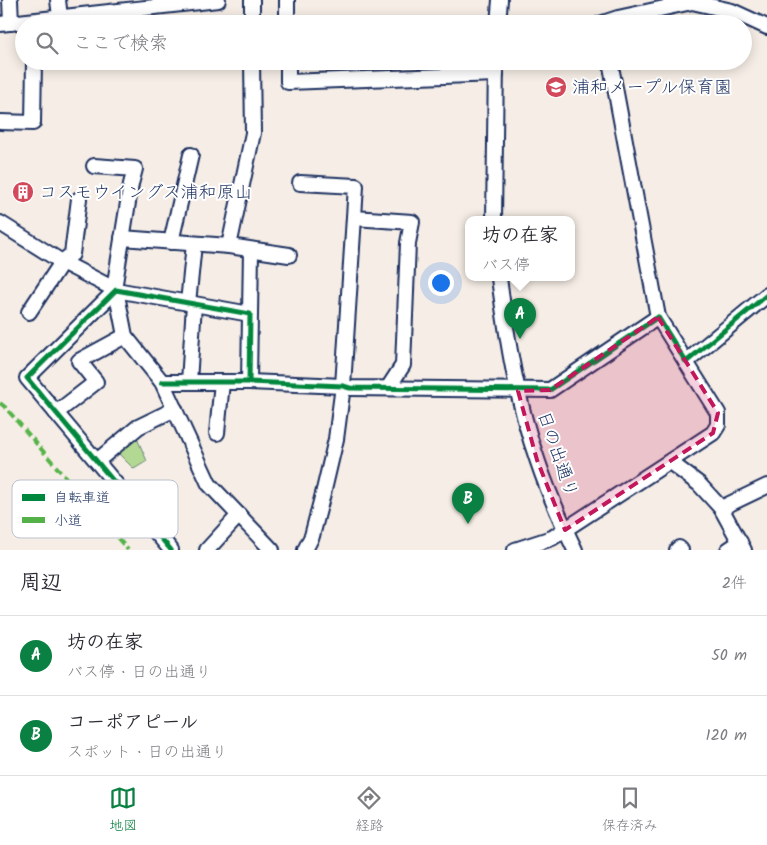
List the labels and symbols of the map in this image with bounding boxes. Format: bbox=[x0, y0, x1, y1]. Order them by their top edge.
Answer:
place label: 浦和メープル保育園 bbox=[572, 74, 732, 103]
school or university icon: 浦和メープル保育園 bbox=[544, 75, 568, 99]
place label: コスモウイングス浦和原山 bbox=[39, 179, 252, 208]
building icon: コスモウイングス浦和原山 bbox=[11, 180, 35, 204]
your location bbox=[428, 270, 454, 296]
pin: A bbox=[504, 298, 536, 339]
street label: 日の出通り bbox=[528, 407, 585, 502]
legend bbox=[12, 480, 178, 538]
pin: B bbox=[452, 483, 484, 524]
text: 自転車道 bbox=[54, 487, 110, 509]
text: 小道 bbox=[54, 510, 82, 532]

